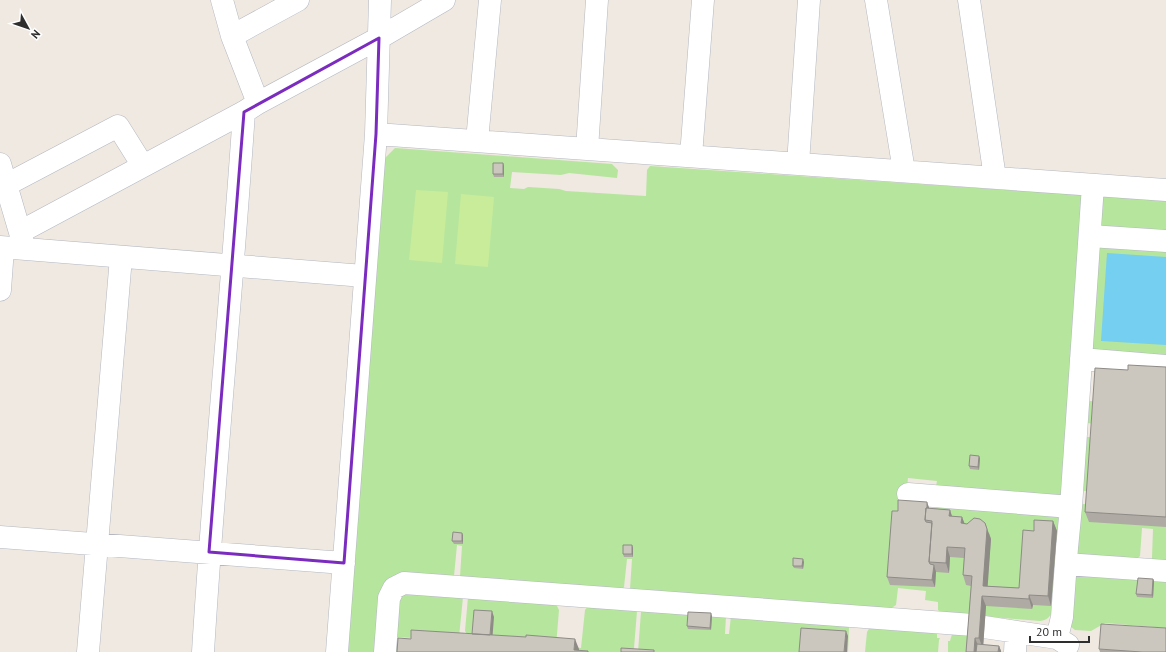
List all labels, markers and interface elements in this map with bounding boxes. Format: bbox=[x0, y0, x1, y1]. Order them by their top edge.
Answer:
north arrow bbox=[8, 8, 48, 48]
text: N bbox=[28, 27, 43, 42]
scale bar bbox=[1030, 618, 1089, 644]
text: 20 m bbox=[1036, 624, 1062, 639]

